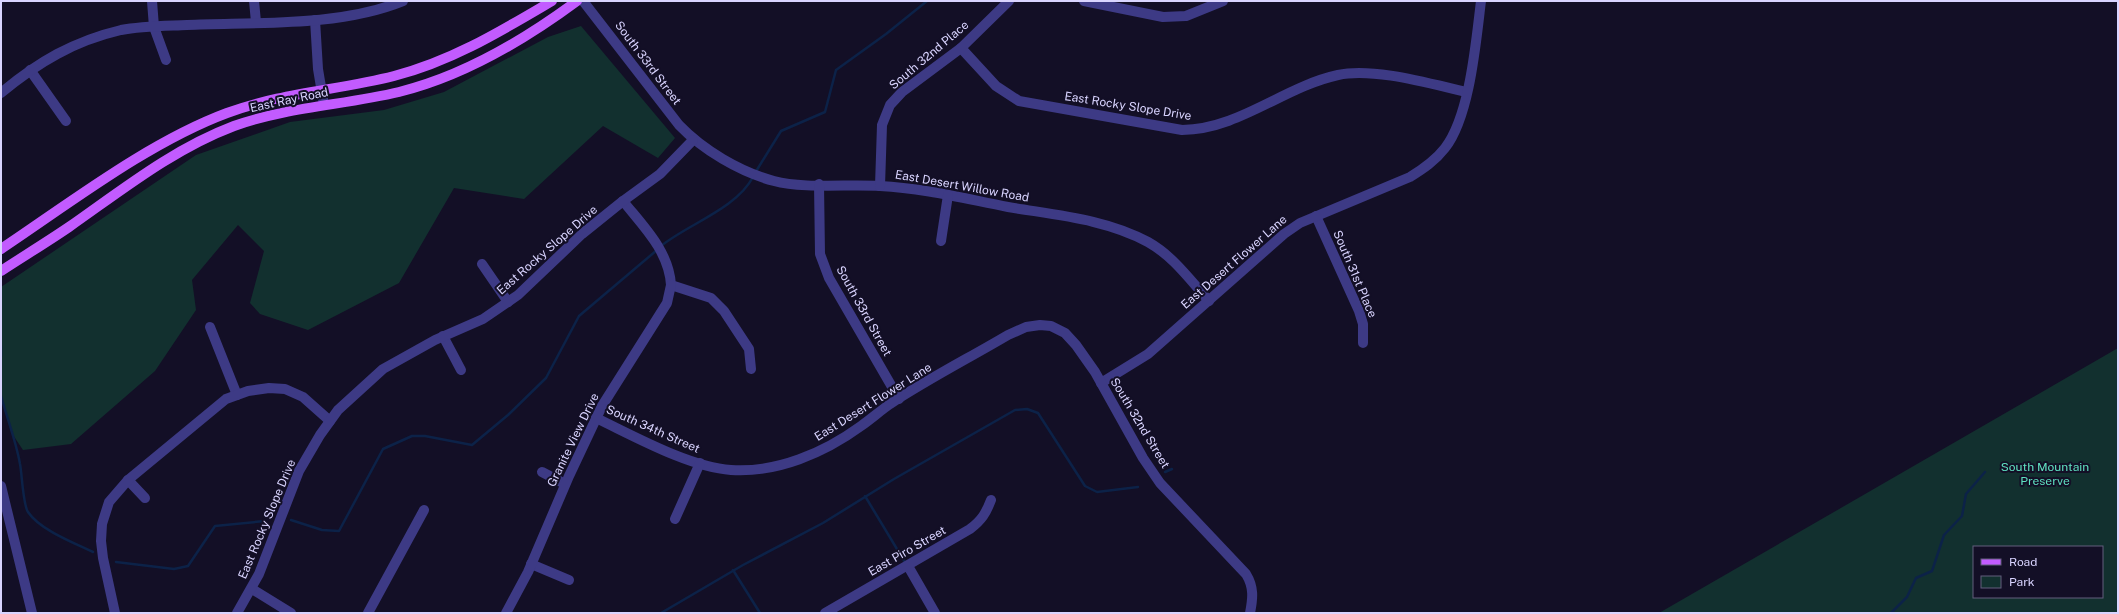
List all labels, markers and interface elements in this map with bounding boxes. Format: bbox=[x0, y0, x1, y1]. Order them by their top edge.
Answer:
street label: South 33rd Street bbox=[612, 18, 684, 108]
street label: South 32nd Place bbox=[887, 18, 972, 92]
street label: East Ray Road bbox=[249, 85, 329, 115]
street label: East Rocky Slope Drive bbox=[1063, 89, 1193, 123]
street label: East Desert Willow Road bbox=[894, 167, 1030, 205]
street label: East Rocky Slope Drive bbox=[494, 202, 600, 297]
street label: East Desert Flower Lane bbox=[1178, 212, 1290, 312]
street label: South 31st Place bbox=[1330, 228, 1380, 320]
street label: South 33rd Street bbox=[833, 263, 895, 359]
street label: East Desert Flower Lane bbox=[812, 360, 934, 444]
street label: South 32nd Street bbox=[1107, 375, 1173, 471]
street label: Granite View Drive bbox=[544, 391, 602, 489]
street label: South 34th Street bbox=[604, 402, 702, 456]
street label: East Rocky Slope Drive bbox=[235, 457, 299, 581]
park label: South Mountain Preserve bbox=[2001, 460, 2089, 488]
street label: East Piro Street bbox=[866, 523, 949, 579]
legend bbox=[1973, 546, 2103, 598]
text: Road bbox=[2009, 555, 2037, 569]
text: Park bbox=[2009, 575, 2035, 589]

